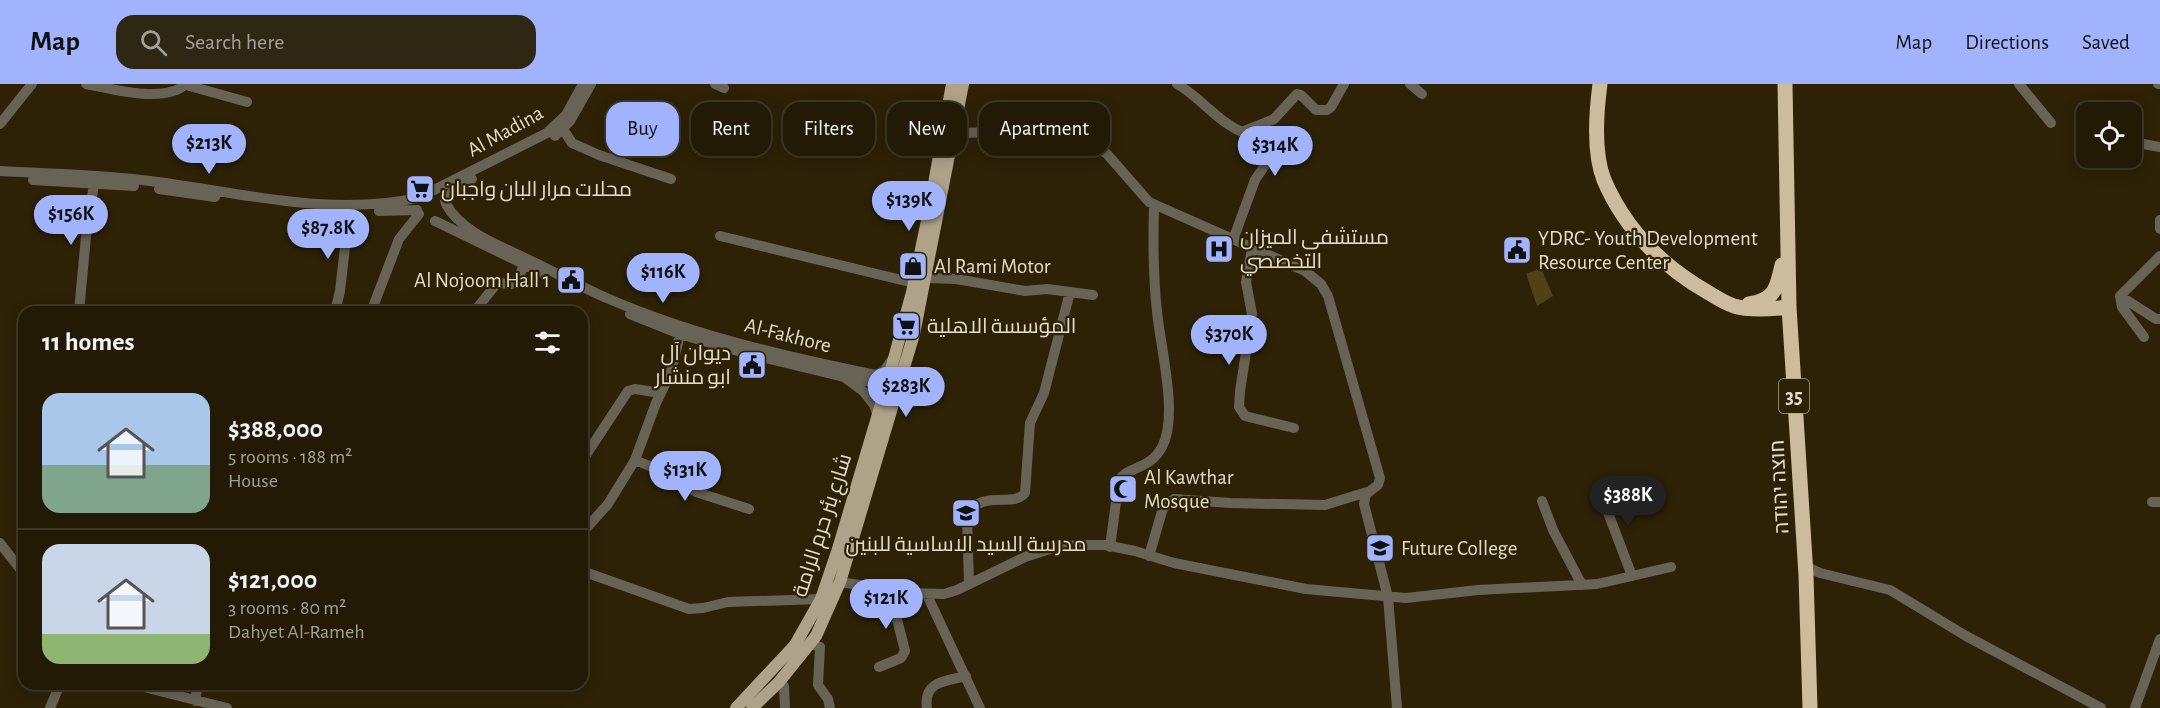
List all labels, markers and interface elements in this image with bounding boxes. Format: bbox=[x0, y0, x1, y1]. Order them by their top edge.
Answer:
search box bbox=[116, 15, 536, 69]
icon: search bbox=[137, 26, 170, 59]
text: Map bbox=[30, 28, 80, 56]
text: Search here bbox=[185, 31, 284, 53]
text: Map bbox=[1896, 32, 1932, 53]
text: Directions bbox=[1965, 32, 2049, 53]
text: Saved bbox=[2082, 32, 2130, 53]
street label: Al Madina bbox=[464, 102, 547, 161]
chip: Buy bbox=[606, 102, 679, 156]
chip: Rent bbox=[691, 102, 771, 156]
chip: Filters bbox=[783, 102, 875, 156]
chip: New bbox=[887, 102, 967, 156]
chip: Apartment bbox=[979, 102, 1110, 156]
map controls bbox=[2076, 102, 2142, 168]
button: locate bbox=[2076, 102, 2142, 168]
pin: $213K bbox=[167, 124, 251, 175]
pin: $314K bbox=[1233, 126, 1317, 177]
text: $213K bbox=[186, 133, 232, 153]
text: $314K bbox=[1252, 135, 1298, 155]
supermarket icon: محلات مرار البان واجبان bbox=[404, 173, 436, 205]
place label: محلات مرار البان واجبان bbox=[441, 179, 632, 202]
pin: $139K bbox=[867, 181, 951, 232]
text: $139K bbox=[886, 190, 932, 210]
pin: $156K bbox=[29, 195, 113, 246]
text: $156K bbox=[48, 204, 94, 224]
pin: $87.8K bbox=[279, 209, 377, 260]
text: $87.8K bbox=[301, 218, 355, 238]
place label: مستشفى الميزان التخصصي bbox=[1240, 227, 1389, 276]
place label: YDRC- Youth Development Resource Center bbox=[1538, 228, 1758, 273]
hospital icon: مستشفى الميزان التخصصي bbox=[1203, 233, 1235, 265]
public building icon: YDRC- Youth Development Resource Center bbox=[1501, 234, 1533, 266]
shop icon: Al Rami Motor bbox=[897, 250, 929, 282]
pin: $116K bbox=[621, 253, 705, 304]
place label: Al Rami Motor bbox=[934, 256, 1051, 277]
text: $116K bbox=[641, 262, 685, 282]
public building icon: Al Nojoom Hall 1 bbox=[555, 264, 587, 296]
place label: Al Nojoom Hall 1 bbox=[414, 270, 550, 291]
supermarket icon: المؤسسة الاهلية bbox=[890, 310, 922, 342]
street label: Al-Fakhore bbox=[742, 315, 833, 356]
pin: $370K bbox=[1187, 315, 1271, 366]
place label: المؤسسة الاهلية bbox=[927, 316, 1076, 338]
text: $370K bbox=[1205, 324, 1253, 344]
icon: filters bbox=[531, 326, 564, 359]
text: 11 homes bbox=[42, 329, 134, 355]
place label: ديوان آل ابو منشار bbox=[654, 341, 731, 389]
public building icon: ديوان آل ابو منشار bbox=[736, 349, 768, 381]
pin: $283K bbox=[864, 367, 948, 418]
text: $283K bbox=[882, 376, 930, 396]
road number: 35 bbox=[1779, 379, 1809, 413]
text: $388,000 bbox=[228, 416, 323, 442]
icon: home bbox=[90, 417, 162, 489]
street label: חוצה יהודה bbox=[1767, 439, 1792, 535]
text: 5 rooms · 188 m² bbox=[228, 447, 352, 467]
pin: $131K bbox=[643, 451, 727, 502]
street label: شارع بئر حرم الرامة bbox=[789, 451, 858, 600]
text: $131K bbox=[663, 460, 707, 480]
place label: Al Kawthar Mosque bbox=[1144, 467, 1234, 512]
text: House bbox=[228, 471, 278, 491]
mosque icon: Al Kawthar Mosque bbox=[1107, 473, 1139, 505]
pin: $388K bbox=[1586, 476, 1670, 527]
text: $388K bbox=[1603, 485, 1653, 505]
school or university icon: مدرسة السيد الاساسية للبنين bbox=[950, 497, 982, 529]
school or university icon: Future College bbox=[1364, 532, 1396, 564]
place label: مدرسة السيد الاساسية للبنين bbox=[846, 534, 1086, 557]
place label: Future College bbox=[1401, 538, 1518, 559]
text: $121,000 bbox=[228, 567, 317, 593]
icon: home bbox=[90, 568, 162, 640]
pin: $121K bbox=[844, 579, 928, 630]
text: $121K bbox=[864, 588, 908, 608]
text: 3 rooms · 80 m² bbox=[228, 598, 346, 618]
text: Dahyet Al-Rameh bbox=[228, 622, 365, 642]

